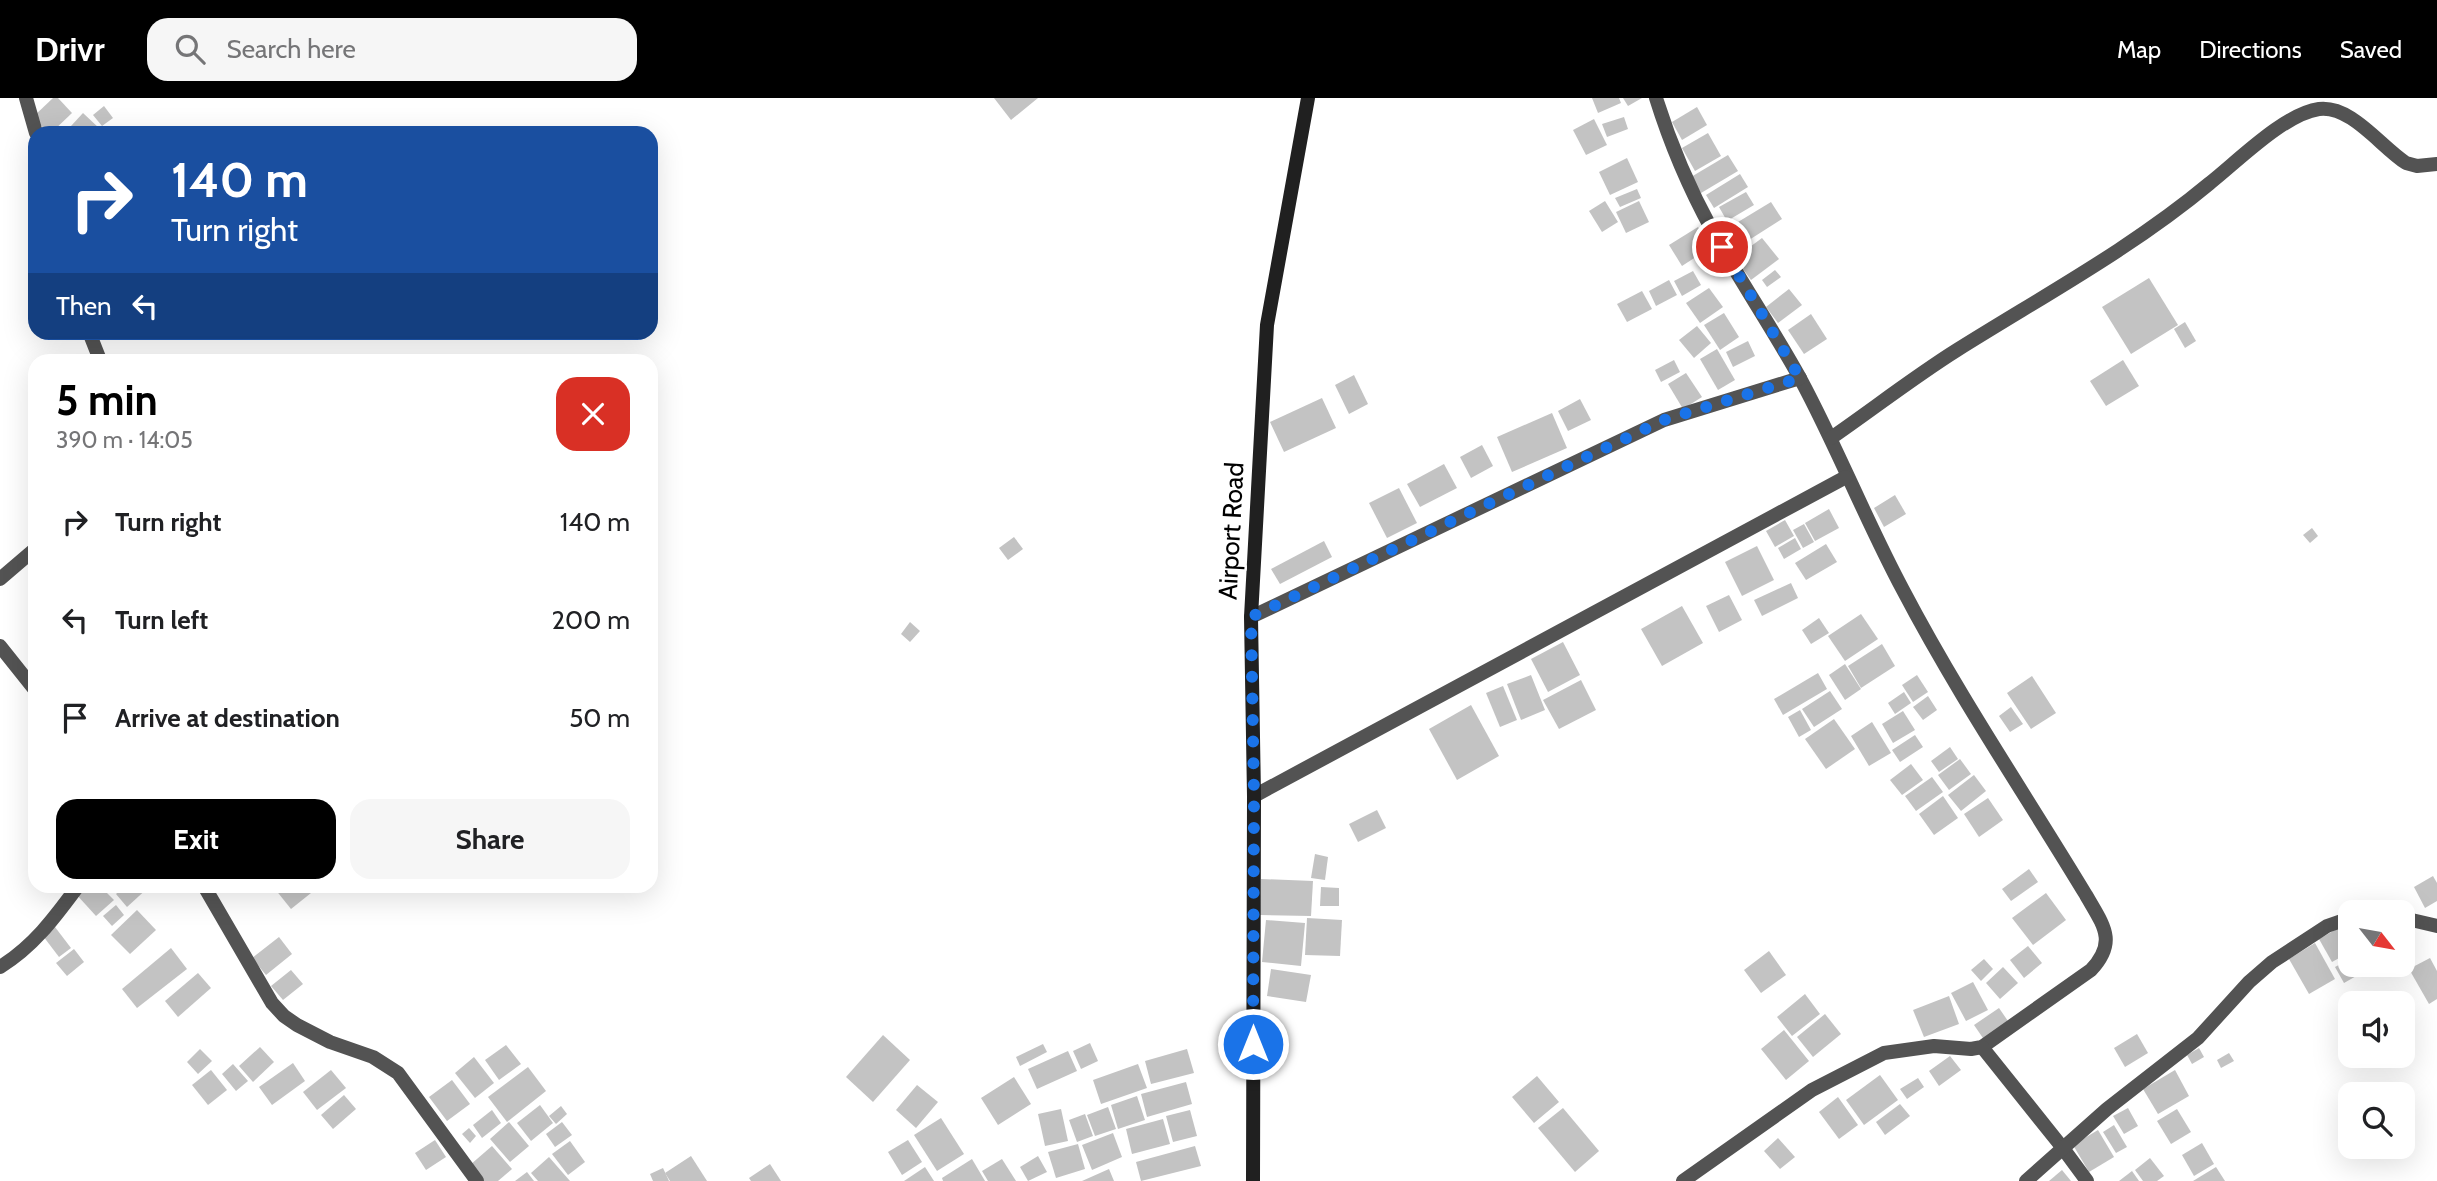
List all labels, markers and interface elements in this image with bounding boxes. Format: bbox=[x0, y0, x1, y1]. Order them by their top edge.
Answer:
search box bbox=[147, 18, 637, 81]
text: Drivr bbox=[35, 29, 105, 69]
icon: search bbox=[171, 30, 209, 68]
text: Search here bbox=[227, 33, 356, 65]
text: Map bbox=[2117, 35, 2161, 64]
text: Directions bbox=[2199, 35, 2302, 64]
text: Saved bbox=[2340, 35, 2402, 64]
text: 140 m bbox=[171, 150, 308, 209]
icon: right bbox=[56, 154, 147, 245]
text: Turn right bbox=[171, 210, 298, 249]
pin bbox=[1692, 217, 1752, 277]
icon: arrive bbox=[1703, 228, 1741, 266]
icon: left bbox=[126, 287, 164, 325]
text: Then bbox=[56, 290, 112, 322]
text: 5 min bbox=[56, 374, 158, 426]
button: close bbox=[556, 377, 630, 451]
text: 390 m · 14:05 bbox=[56, 426, 193, 454]
street label: Airport Road bbox=[1211, 461, 1251, 601]
icon: right bbox=[56, 503, 94, 541]
text: Turn right bbox=[115, 506, 221, 538]
text: 140 m bbox=[560, 506, 630, 538]
icon: left bbox=[56, 601, 94, 639]
text: Turn left bbox=[115, 604, 208, 636]
text: 200 m bbox=[551, 604, 630, 636]
icon: arrive bbox=[56, 699, 94, 737]
text: Arrive at destination bbox=[115, 702, 340, 734]
text: 50 m bbox=[569, 702, 630, 734]
button: Exit bbox=[56, 799, 336, 879]
button: Share bbox=[350, 799, 630, 879]
north arrow bbox=[2338, 900, 2415, 976]
map controls bbox=[2338, 900, 2415, 1159]
button: sound bbox=[2338, 991, 2415, 1068]
position arrow bbox=[1216, 1007, 1290, 1081]
button: search bbox=[2338, 1082, 2415, 1159]

